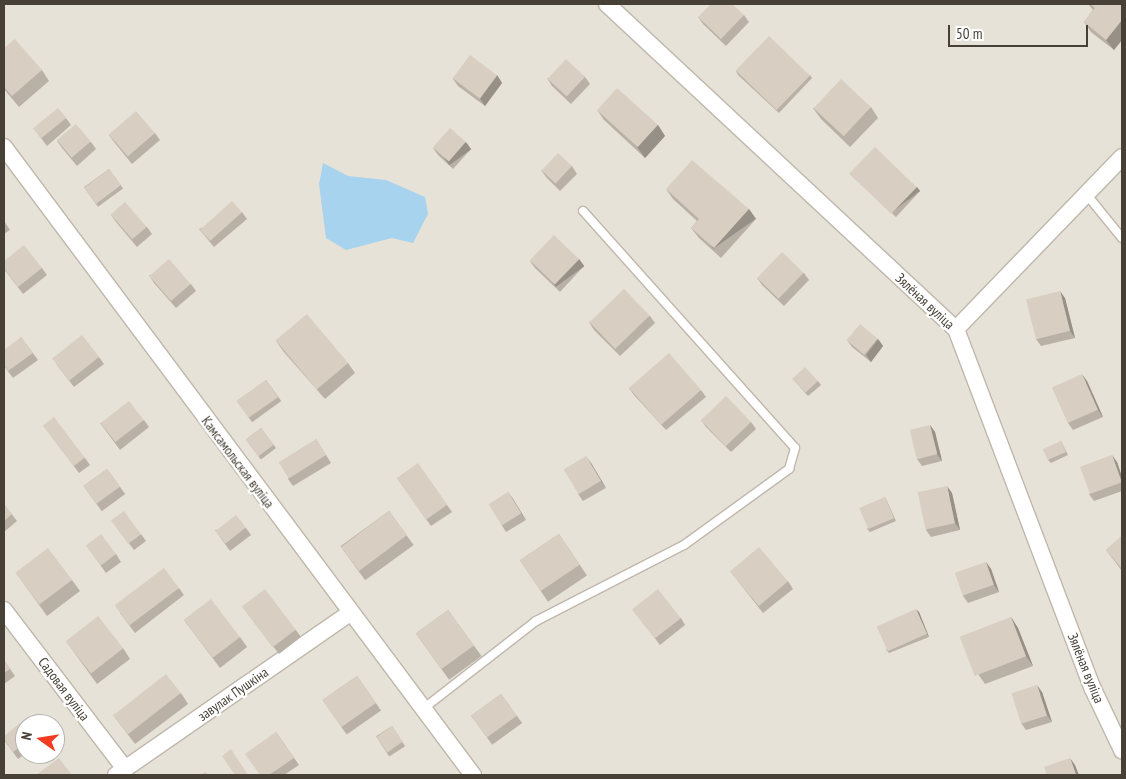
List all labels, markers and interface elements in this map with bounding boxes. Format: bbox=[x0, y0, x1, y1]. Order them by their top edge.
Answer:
scale bar bbox=[951, 15, 1091, 47]
text: 50 m bbox=[956, 24, 982, 43]
street label: Зялёная вуліца bbox=[892, 270, 958, 332]
street label: Камсамольская вуліца bbox=[198, 413, 278, 511]
street label: Зялёная вуліца bbox=[1064, 630, 1108, 706]
street label: Садовая вуліца bbox=[35, 654, 93, 724]
street label: завулак Пушкіна bbox=[195, 664, 271, 724]
north arrow bbox=[15, 714, 65, 764]
text: N bbox=[17, 730, 36, 742]

